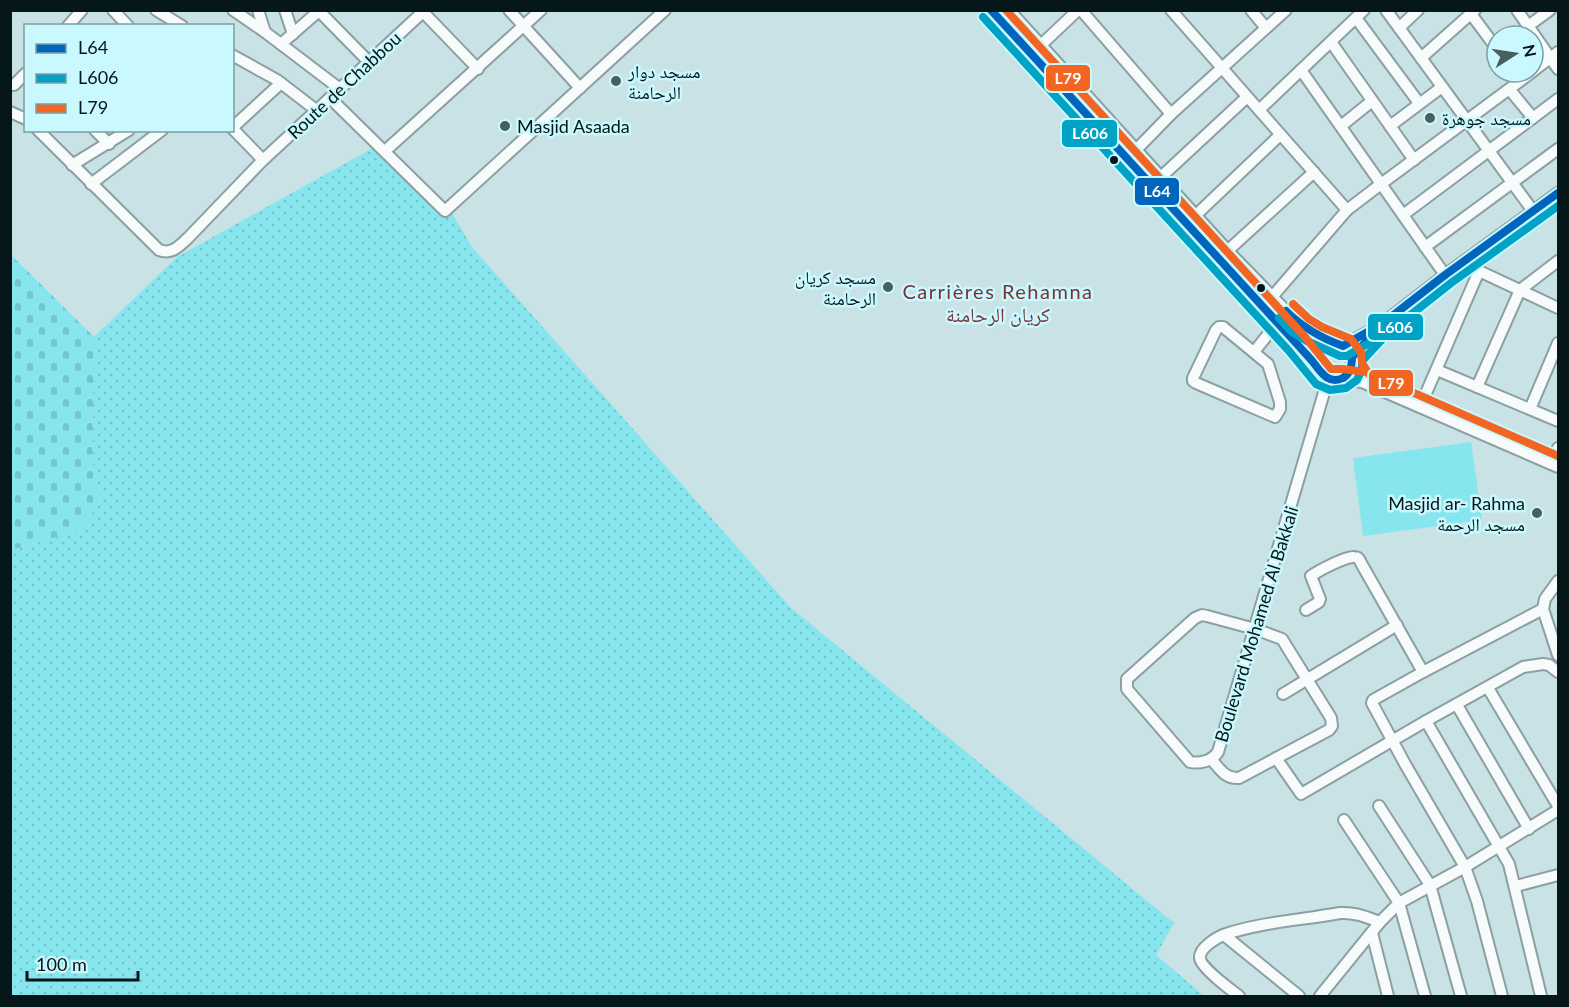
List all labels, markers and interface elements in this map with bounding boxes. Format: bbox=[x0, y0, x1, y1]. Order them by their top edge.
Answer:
legend bbox=[24, 24, 234, 132]
north arrow bbox=[1485, 24, 1545, 84]
street label: Route de Chabbou bbox=[283, 27, 405, 143]
text: L64 bbox=[78, 36, 108, 58]
text: N bbox=[1520, 43, 1541, 59]
place label: مسجد دوار الرحامنة bbox=[627, 60, 700, 103]
line badge: L79 bbox=[1045, 64, 1091, 92]
text: L606 bbox=[78, 66, 119, 88]
text: L79 bbox=[1055, 68, 1081, 87]
marker: مسجد دوار الرحامنة bbox=[609, 74, 623, 88]
text: L79 bbox=[78, 96, 108, 118]
place label: مسجد جوهرة bbox=[1442, 107, 1531, 129]
marker: مسجد جوهرة bbox=[1423, 111, 1437, 125]
place label: Masjid Asaada bbox=[517, 115, 630, 137]
marker: Masjid Asaada bbox=[498, 119, 512, 133]
line badge: L606 bbox=[1061, 119, 1118, 148]
text: L606 bbox=[1072, 123, 1108, 142]
unlabelled marker bbox=[1108, 154, 1120, 166]
line badge: L64 bbox=[1134, 177, 1180, 206]
text: L64 bbox=[1144, 181, 1170, 200]
place label: مسجد كريان الرحامنة bbox=[795, 266, 876, 309]
district label: Carrières Rehamna كريان الرحامنة bbox=[902, 279, 1094, 327]
marker: مسجد كريان الرحامنة bbox=[881, 280, 895, 294]
unlabelled marker bbox=[1255, 282, 1267, 294]
line badge: L606 bbox=[1367, 313, 1424, 341]
text: L606 bbox=[1377, 317, 1413, 336]
line badge: L79 bbox=[1368, 369, 1414, 397]
text: L79 bbox=[1378, 373, 1404, 392]
place label: Masjid ar- Rahma مسجد الرحمة bbox=[1388, 492, 1525, 535]
street label: Boulevard Mohamed Al Bakkali bbox=[1210, 503, 1302, 745]
marker: Masjid ar- Rahma مسجد الرحمة bbox=[1530, 506, 1544, 520]
scale bar bbox=[27, 944, 138, 982]
text: 100 m bbox=[36, 953, 87, 975]

